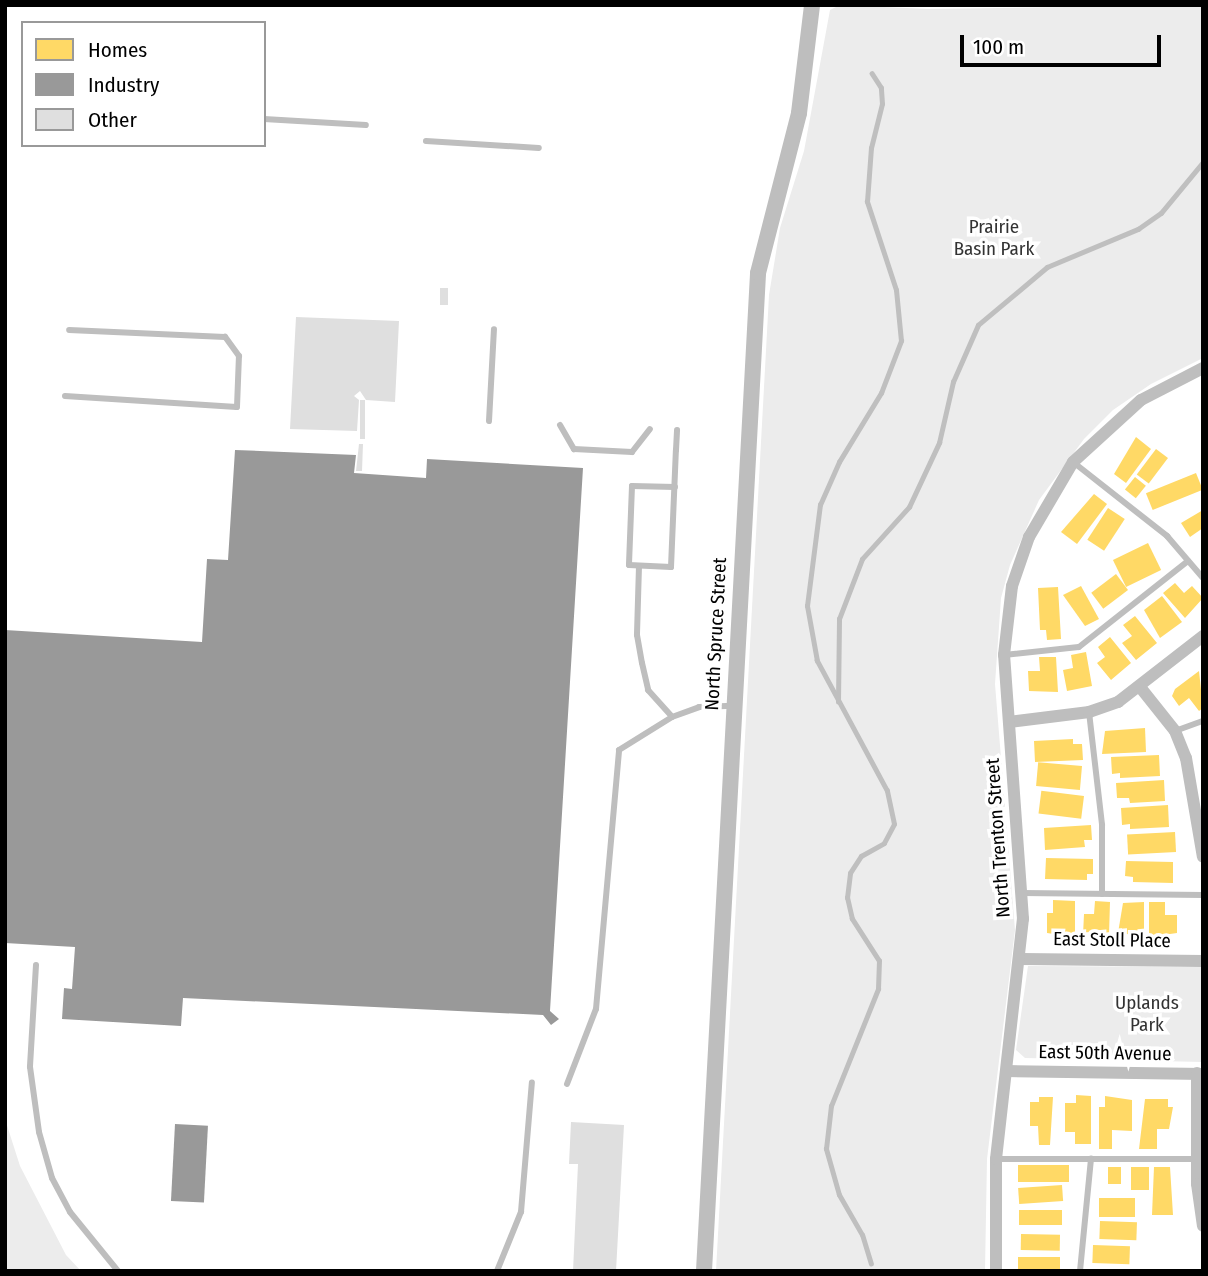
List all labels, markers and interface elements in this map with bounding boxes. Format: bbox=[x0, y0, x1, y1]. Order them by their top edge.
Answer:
legend bbox=[21, 21, 266, 147]
scale bar bbox=[963, 21, 1164, 65]
text: 100 m bbox=[973, 34, 1024, 60]
text: Homes bbox=[88, 37, 147, 63]
text: Industry bbox=[88, 72, 159, 98]
text: Other bbox=[88, 107, 137, 133]
park label: Prairie Basin Park bbox=[954, 216, 1034, 260]
street label: North Spruce Street bbox=[701, 557, 731, 711]
street label: North Trenton Street bbox=[981, 758, 1015, 918]
street label: East Stoll Place bbox=[1053, 928, 1171, 952]
park label: Uplands Park bbox=[1115, 992, 1179, 1036]
street label: East 50th Avenue bbox=[1038, 1040, 1172, 1066]

